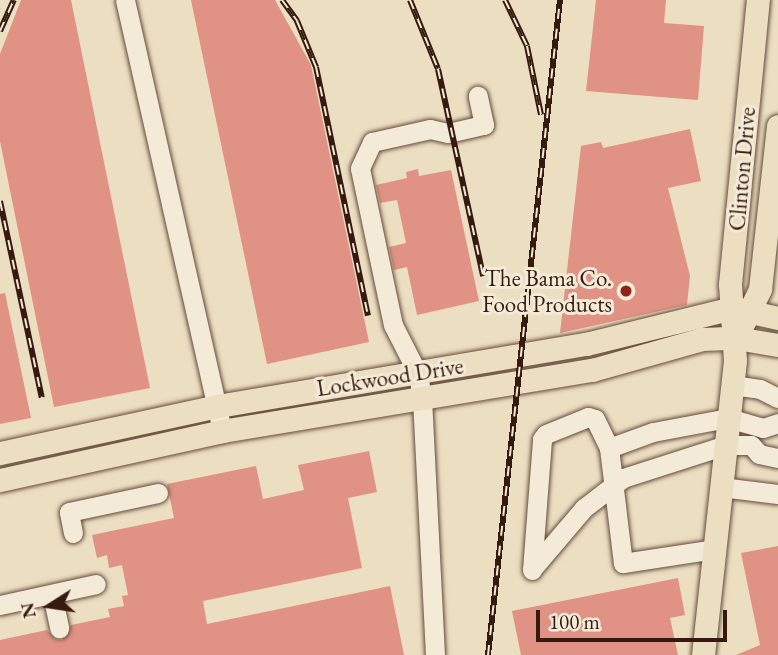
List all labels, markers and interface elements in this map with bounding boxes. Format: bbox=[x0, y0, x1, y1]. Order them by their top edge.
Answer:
street label: Clinton Drive bbox=[723, 106, 761, 232]
place label: The Bama Co. Food Products bbox=[482, 264, 612, 318]
marker: The Bama Co. Food Products bbox=[618, 283, 634, 299]
street label: Lockwood Drive bbox=[315, 352, 465, 402]
north arrow bbox=[14, 571, 84, 641]
scale bar bbox=[540, 596, 731, 640]
text: N bbox=[14, 600, 42, 621]
text: 100 m bbox=[549, 608, 600, 635]

